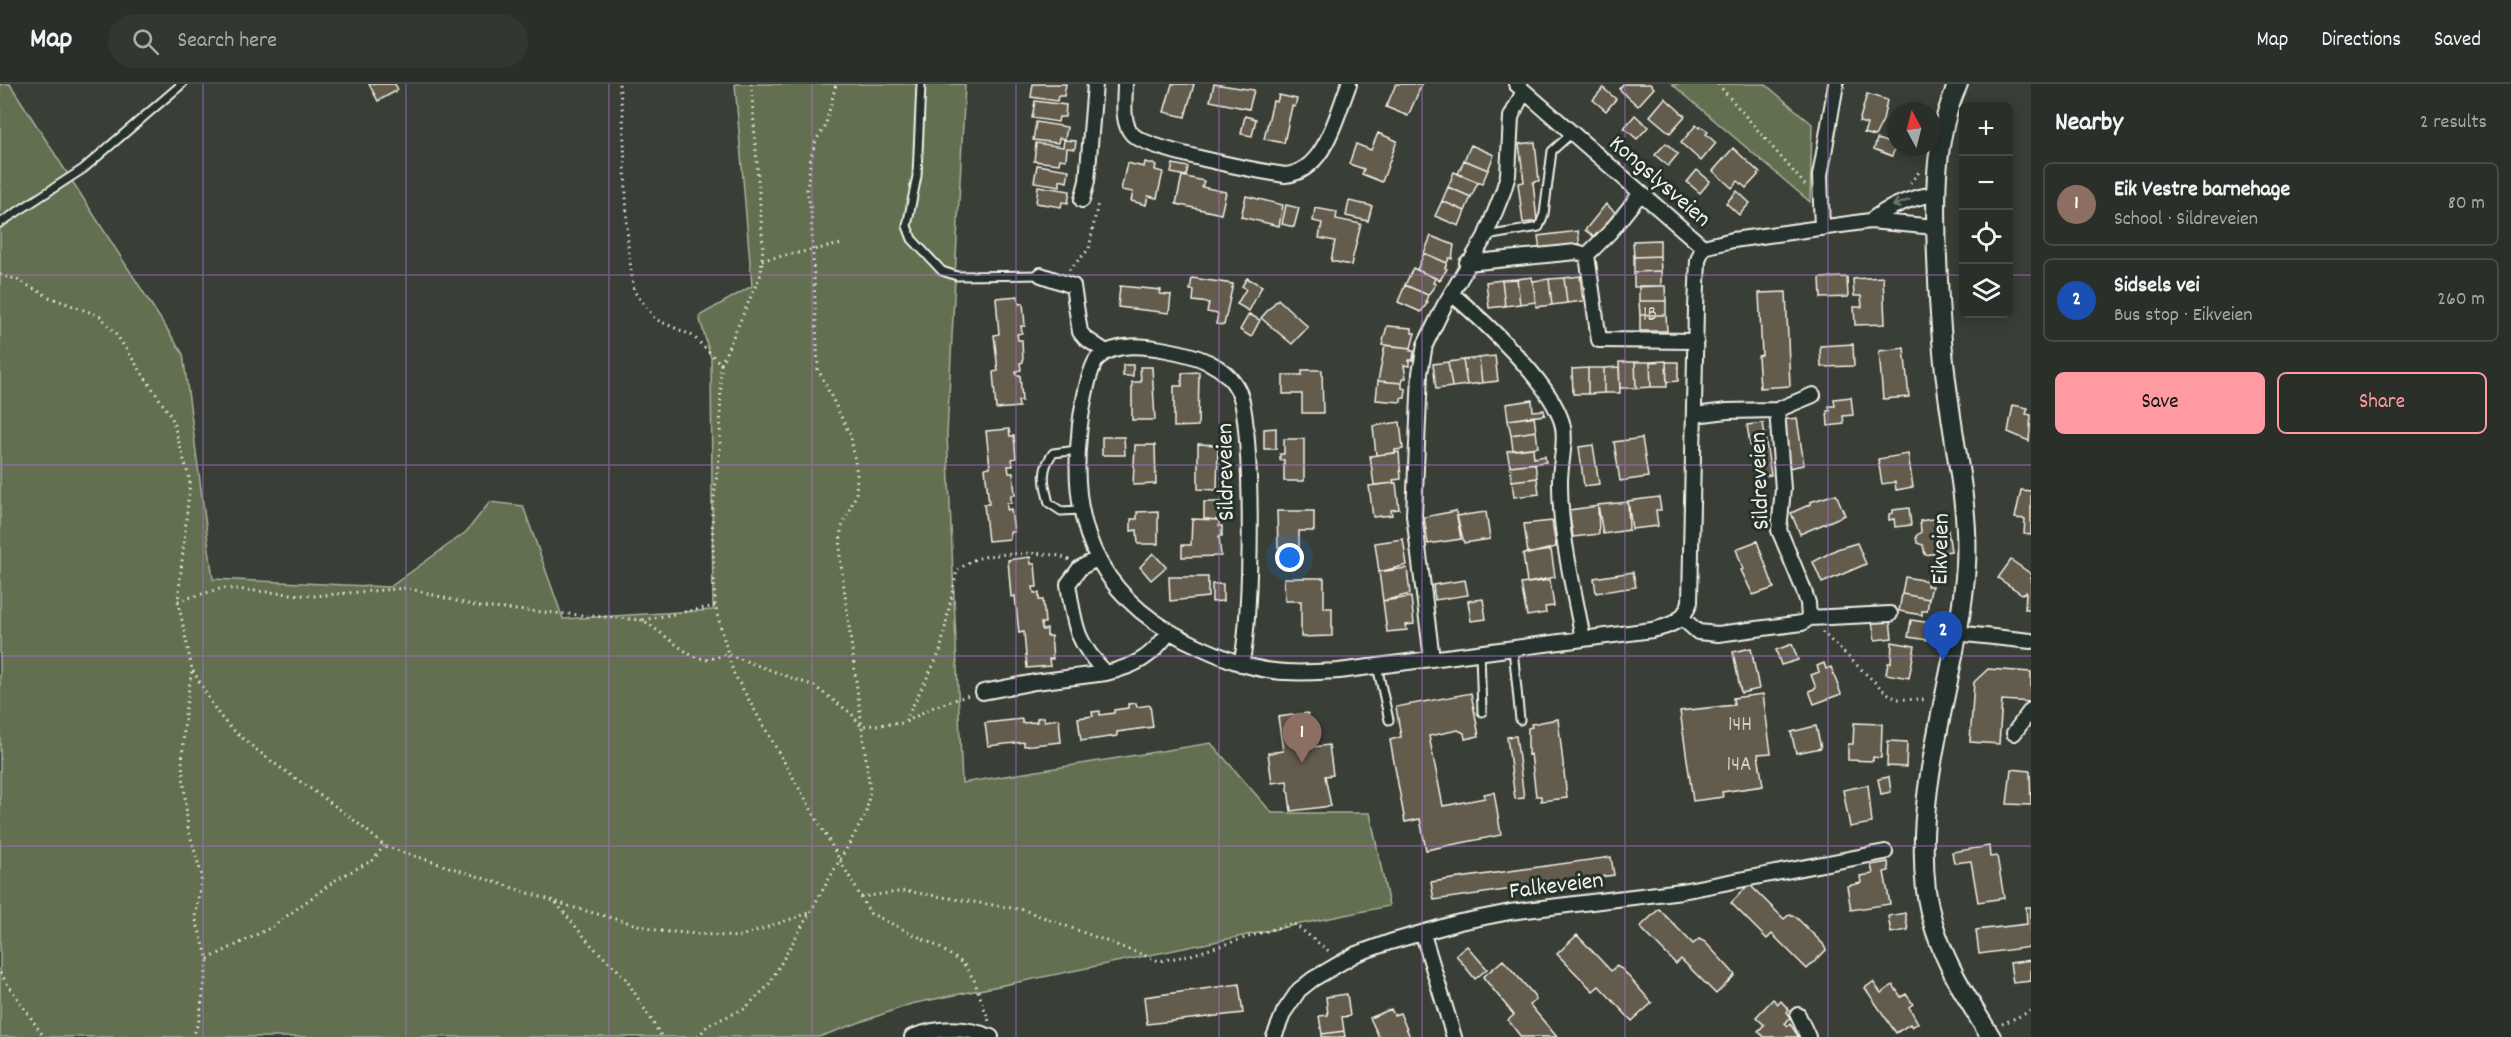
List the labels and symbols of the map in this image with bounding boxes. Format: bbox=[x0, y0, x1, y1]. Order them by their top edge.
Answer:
north arrow bbox=[1887, 102, 1941, 156]
street label: Kongslysveien bbox=[1600, 128, 1718, 236]
one-way arrow bbox=[1893, 198, 1911, 209]
house number: 1B bbox=[1643, 301, 1657, 331]
street label: Sildreveien bbox=[1209, 423, 1245, 521]
street label: Sildreveien bbox=[1742, 431, 1780, 530]
street label: Eikveien bbox=[1924, 513, 1960, 585]
your location bbox=[1275, 543, 1304, 572]
pin: 2 bbox=[1924, 612, 1962, 661]
house number: 14H bbox=[1728, 711, 1752, 741]
pin: 1 bbox=[1282, 714, 1322, 763]
house number: 14A bbox=[1727, 751, 1751, 781]
street label: Falkeveien bbox=[1507, 864, 1605, 910]

